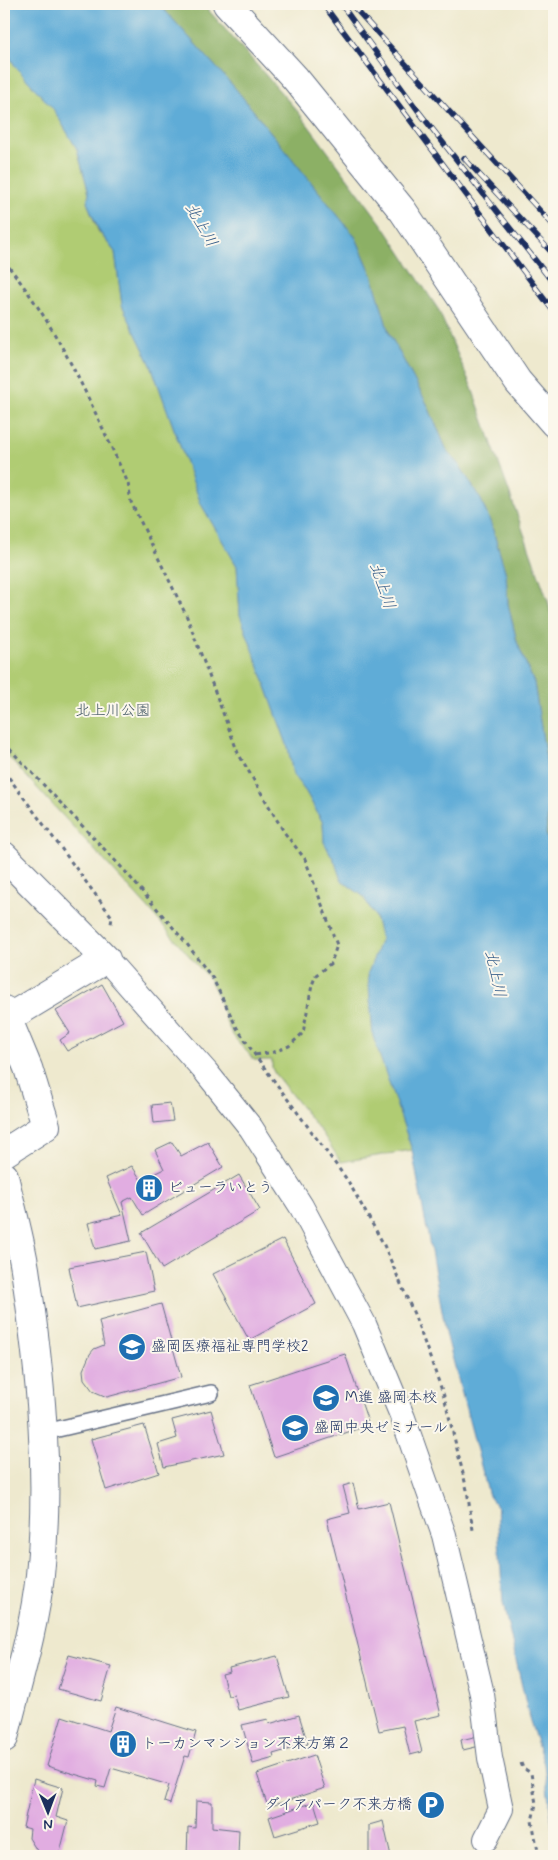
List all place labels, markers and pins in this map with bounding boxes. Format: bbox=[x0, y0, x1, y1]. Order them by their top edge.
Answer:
building icon: ビューラいとう bbox=[134, 1173, 164, 1203]
place label: ビューラいとう bbox=[168, 1178, 273, 1198]
school or university icon: 盛岡医療福祉専門学校2 bbox=[117, 1332, 147, 1362]
place label: 盛岡医療福祉専門学校2 bbox=[151, 1337, 308, 1357]
school or university icon: M進 盛岡本校 bbox=[311, 1383, 341, 1413]
place label: M進 盛岡本校 bbox=[345, 1388, 437, 1408]
school or university icon: 盛岡中央ゼミナール bbox=[280, 1413, 310, 1443]
place label: 盛岡中央ゼミナール bbox=[314, 1418, 448, 1438]
building icon: トーカンマンション不来方第２ bbox=[108, 1729, 138, 1759]
place label: トーカンマンション不来方第２ bbox=[142, 1734, 351, 1754]
parking icon: ダイアパーク不来方橋 bbox=[416, 1790, 446, 1820]
place label: ダイアパーク不来方橋 bbox=[264, 1795, 412, 1815]

